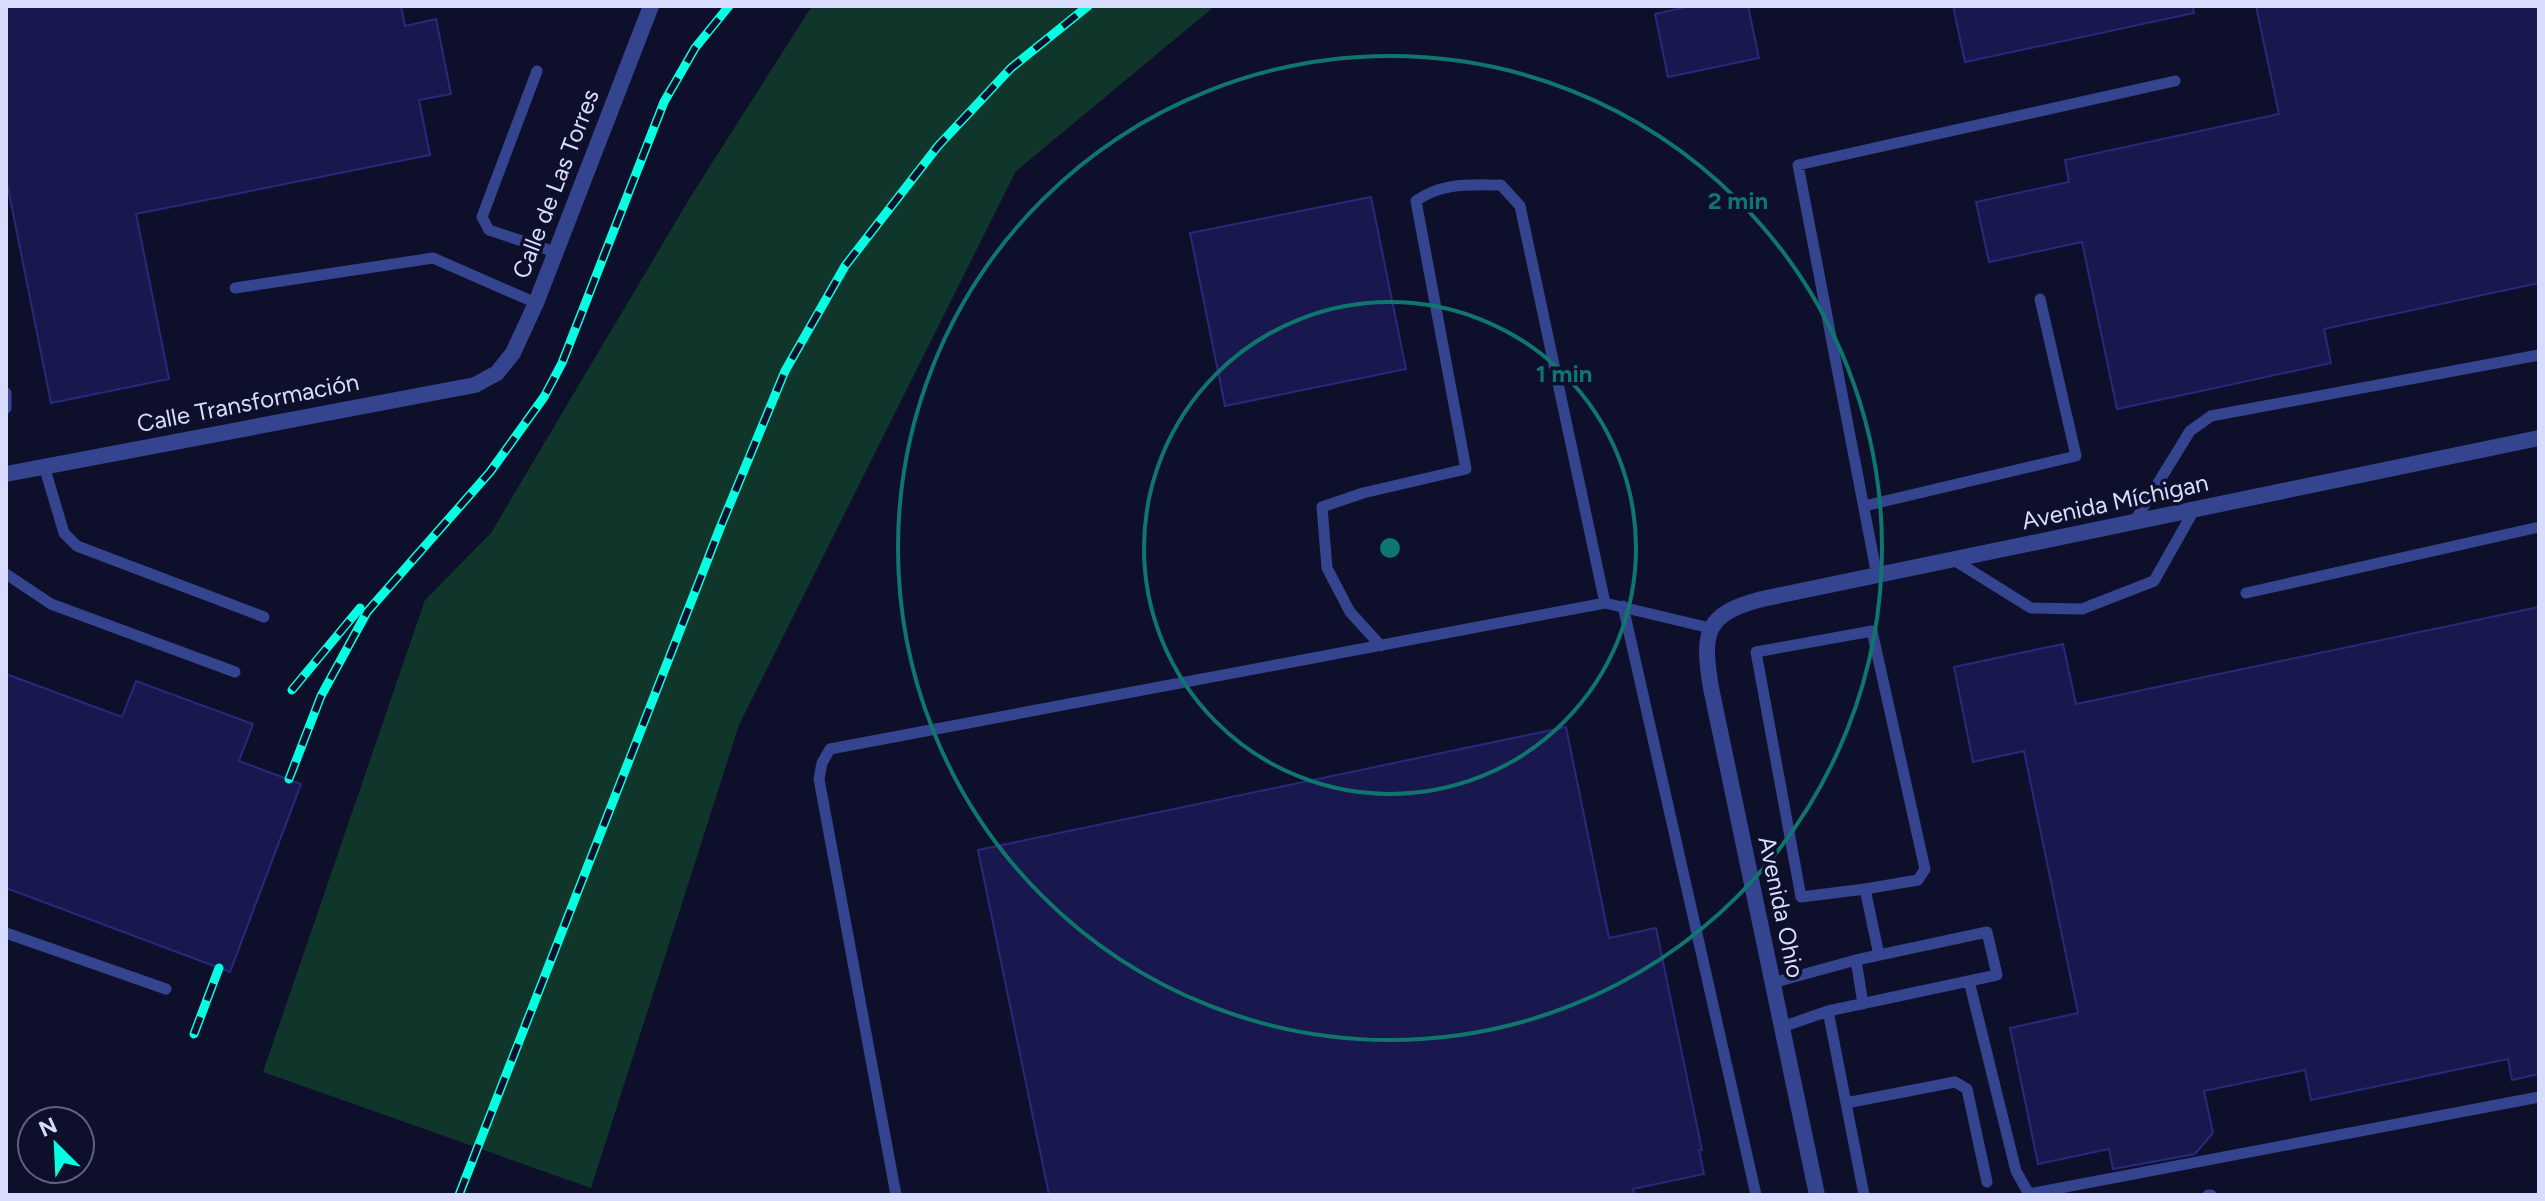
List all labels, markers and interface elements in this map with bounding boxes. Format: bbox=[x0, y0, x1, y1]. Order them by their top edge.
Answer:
street label: Calle de Las Torres bbox=[506, 85, 605, 282]
text: 2 min bbox=[1708, 186, 1768, 215]
text: 1 min bbox=[1536, 359, 1592, 388]
street label: Calle Transformación bbox=[134, 367, 361, 438]
street label: Avenida Míchigan bbox=[2019, 468, 2211, 535]
centre of rings bbox=[1376, 534, 1404, 562]
street label: Avenida Ohio bbox=[1752, 833, 1811, 980]
north arrow bbox=[16, 1105, 96, 1185]
text: N bbox=[35, 1111, 61, 1143]

